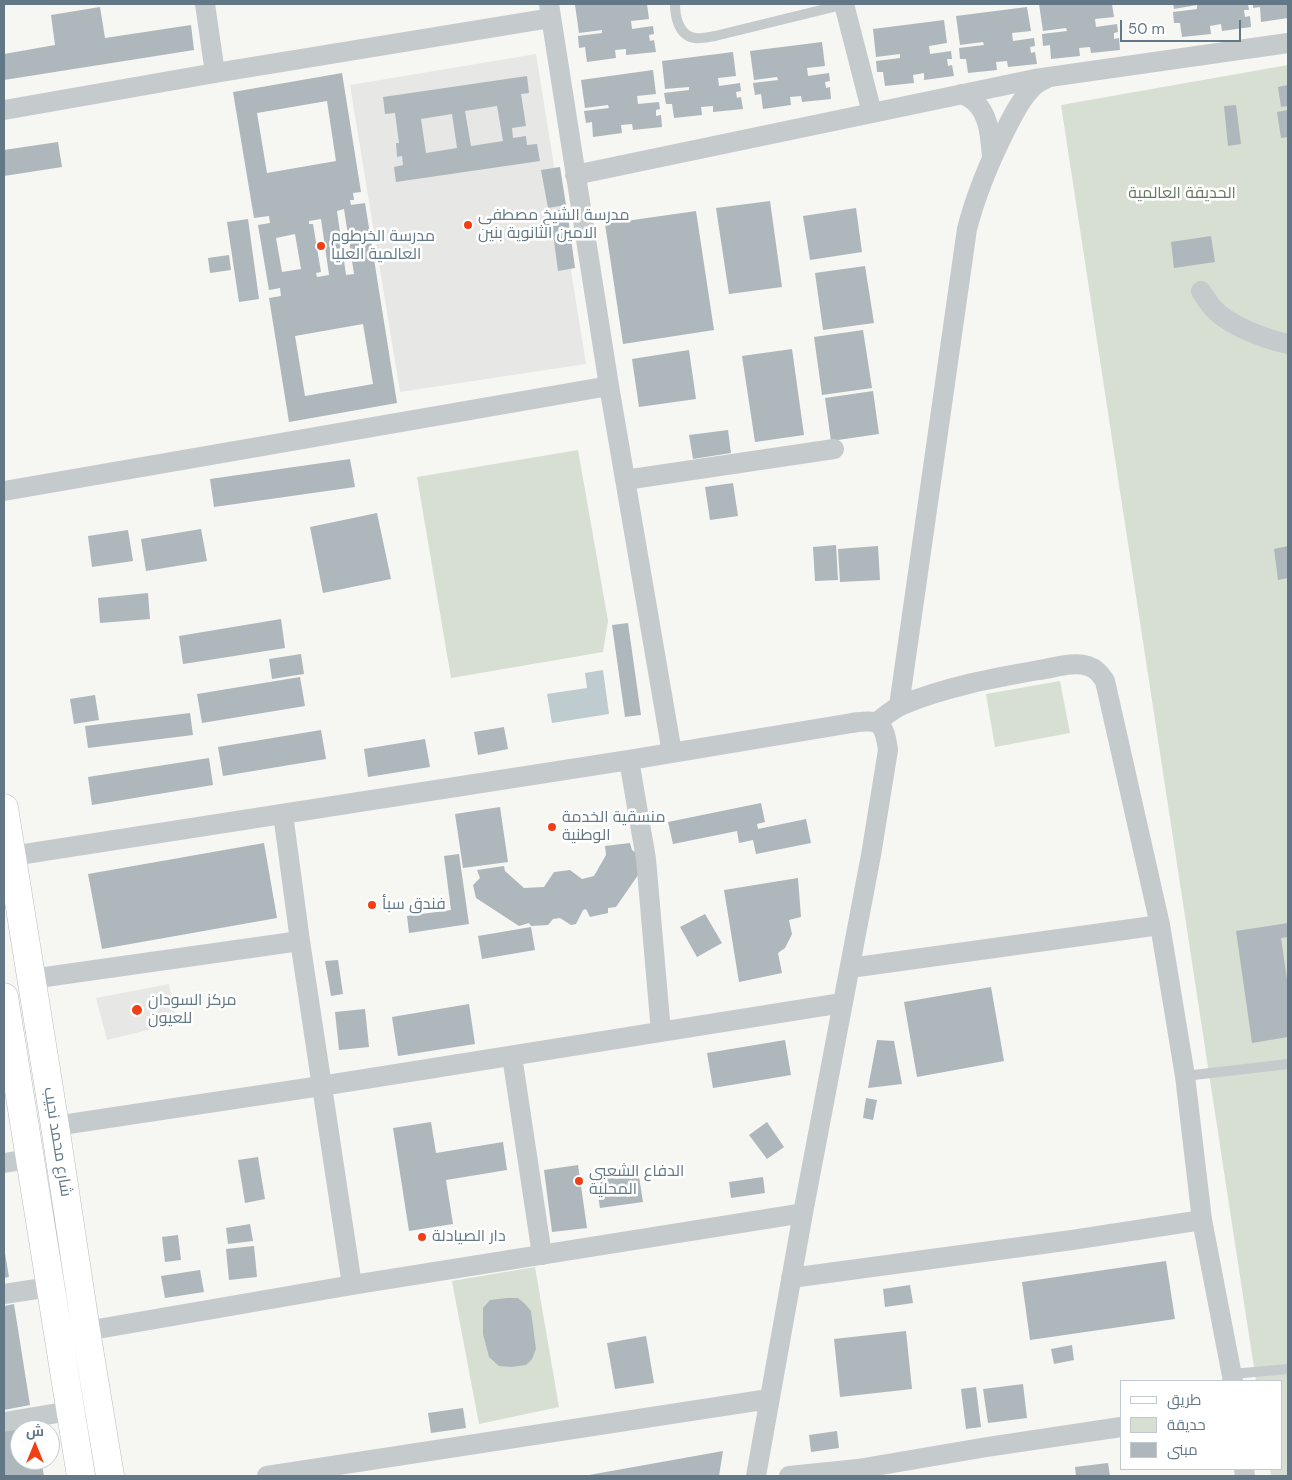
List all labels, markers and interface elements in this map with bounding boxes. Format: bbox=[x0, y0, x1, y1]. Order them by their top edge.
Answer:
scale bar bbox=[1122, 10, 1243, 42]
text: 50 m bbox=[1128, 19, 1165, 39]
park label: الحديقة العالمية bbox=[1128, 184, 1236, 204]
place label: مدرسة الشيخ مصطفى الامين الثانوية بنين bbox=[478, 206, 630, 244]
marker: مدرسة الشيخ مصطفى الامين الثانوية بنين bbox=[462, 219, 474, 231]
place label: مدرسة الخرطوم العالمية العليا bbox=[331, 227, 435, 265]
marker: مدرسة الخرطوم العالمية العليا bbox=[315, 240, 327, 252]
place label: منسقية الخدمة الوطنية bbox=[562, 808, 666, 846]
marker: منسقية الخدمة الوطنية bbox=[546, 821, 558, 833]
place label: فندق سبأ bbox=[382, 895, 446, 915]
marker: فندق سبأ bbox=[366, 899, 378, 911]
place label: مركز السودان للعيون bbox=[148, 991, 237, 1029]
marker: مركز السودان للعيون bbox=[130, 1003, 144, 1017]
street label: شارع محمد نجيب bbox=[39, 1086, 75, 1198]
place label: الدفاع الشعبي المحلية bbox=[589, 1162, 684, 1200]
marker: الدفاع الشعبي المحلية bbox=[573, 1175, 585, 1187]
place label: دار الصيادلة bbox=[432, 1227, 506, 1247]
marker: دار الصيادلة bbox=[416, 1231, 428, 1243]
legend bbox=[1120, 1380, 1282, 1470]
text: طريق bbox=[1167, 1390, 1201, 1410]
text: حديقة bbox=[1167, 1415, 1206, 1435]
north arrow bbox=[10, 1420, 60, 1470]
text: ش bbox=[26, 1422, 44, 1440]
text: مبنى bbox=[1167, 1440, 1198, 1460]

